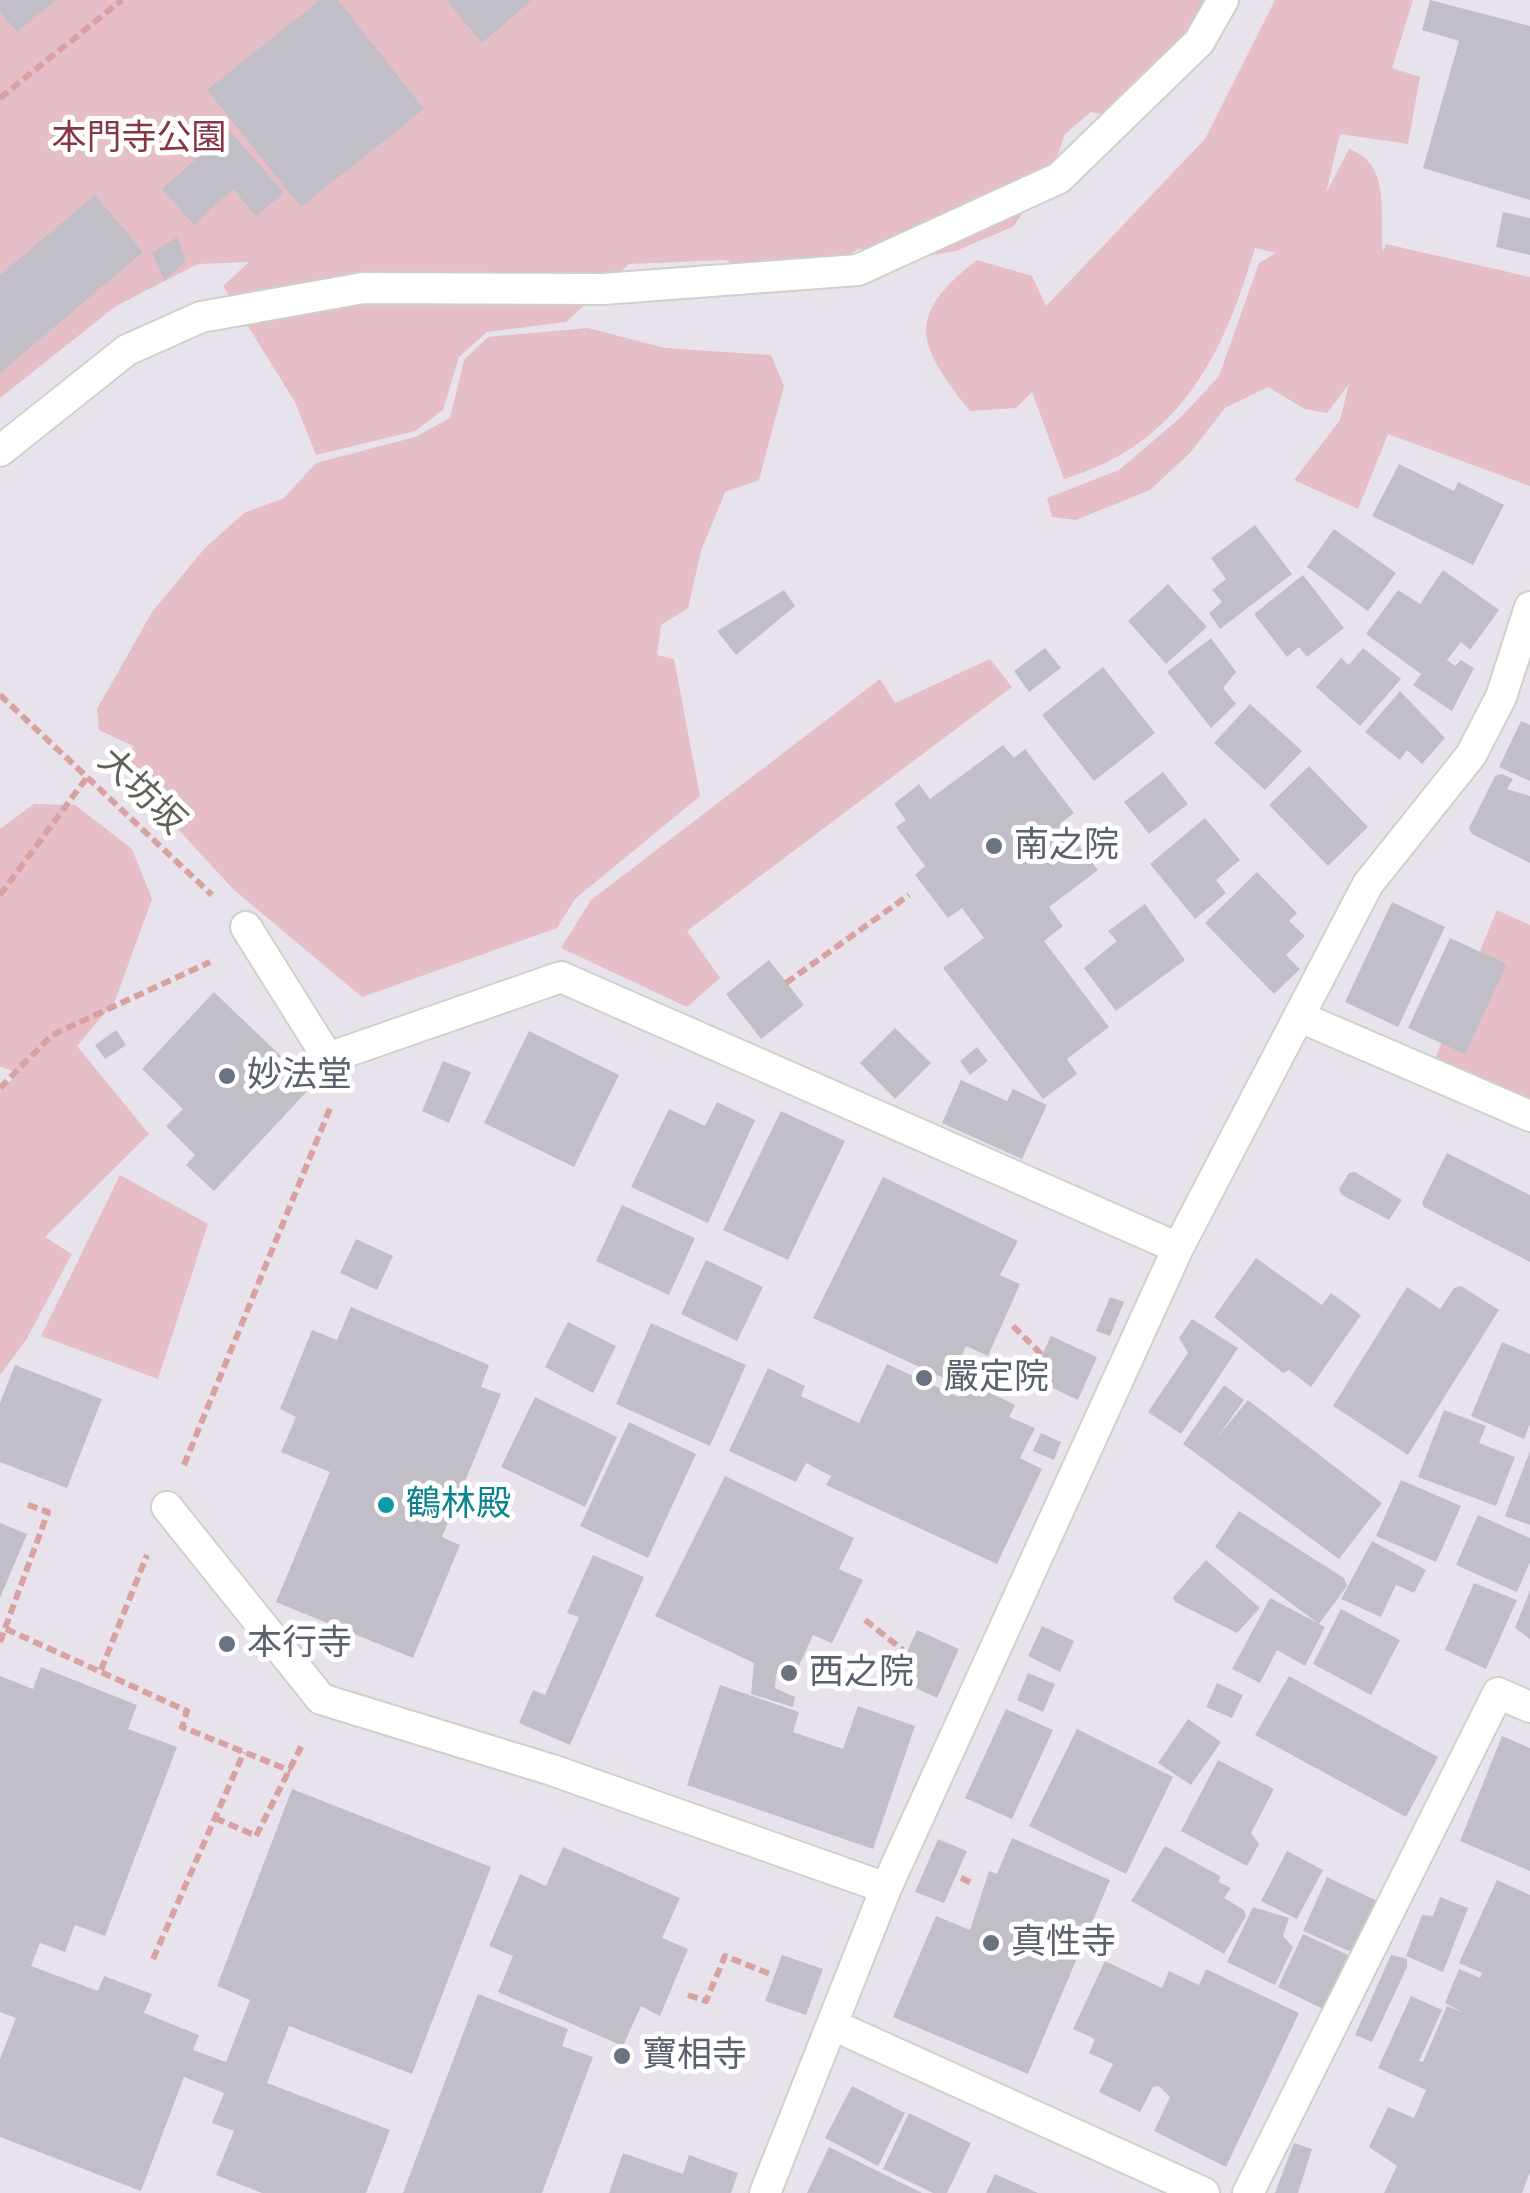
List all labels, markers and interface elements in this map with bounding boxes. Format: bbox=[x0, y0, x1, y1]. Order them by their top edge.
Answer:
park label: 本門寺公園 bbox=[52, 118, 226, 160]
street label: 大坊坂 bbox=[89, 740, 193, 844]
place label: 南之院 bbox=[1014, 825, 1119, 867]
marker: 南之院 bbox=[983, 835, 1005, 857]
place label: 妙法堂 bbox=[247, 1055, 352, 1097]
marker: 妙法堂 bbox=[216, 1065, 238, 1087]
place label: 嚴定院 bbox=[944, 1357, 1049, 1399]
marker: 嚴定院 bbox=[913, 1367, 935, 1389]
place label: 鶴林殿 bbox=[406, 1484, 511, 1526]
marker: 鶴林殿 bbox=[375, 1494, 397, 1516]
place label: 本行寺 bbox=[247, 1623, 352, 1665]
marker: 本行寺 bbox=[216, 1633, 238, 1655]
place label: 西之院 bbox=[809, 1652, 914, 1694]
marker: 西之院 bbox=[778, 1662, 800, 1684]
place label: 真性寺 bbox=[1011, 1922, 1116, 1964]
marker: 真性寺 bbox=[980, 1932, 1002, 1954]
place label: 寶相寺 bbox=[642, 2035, 747, 2077]
marker: 寶相寺 bbox=[611, 2045, 633, 2067]

